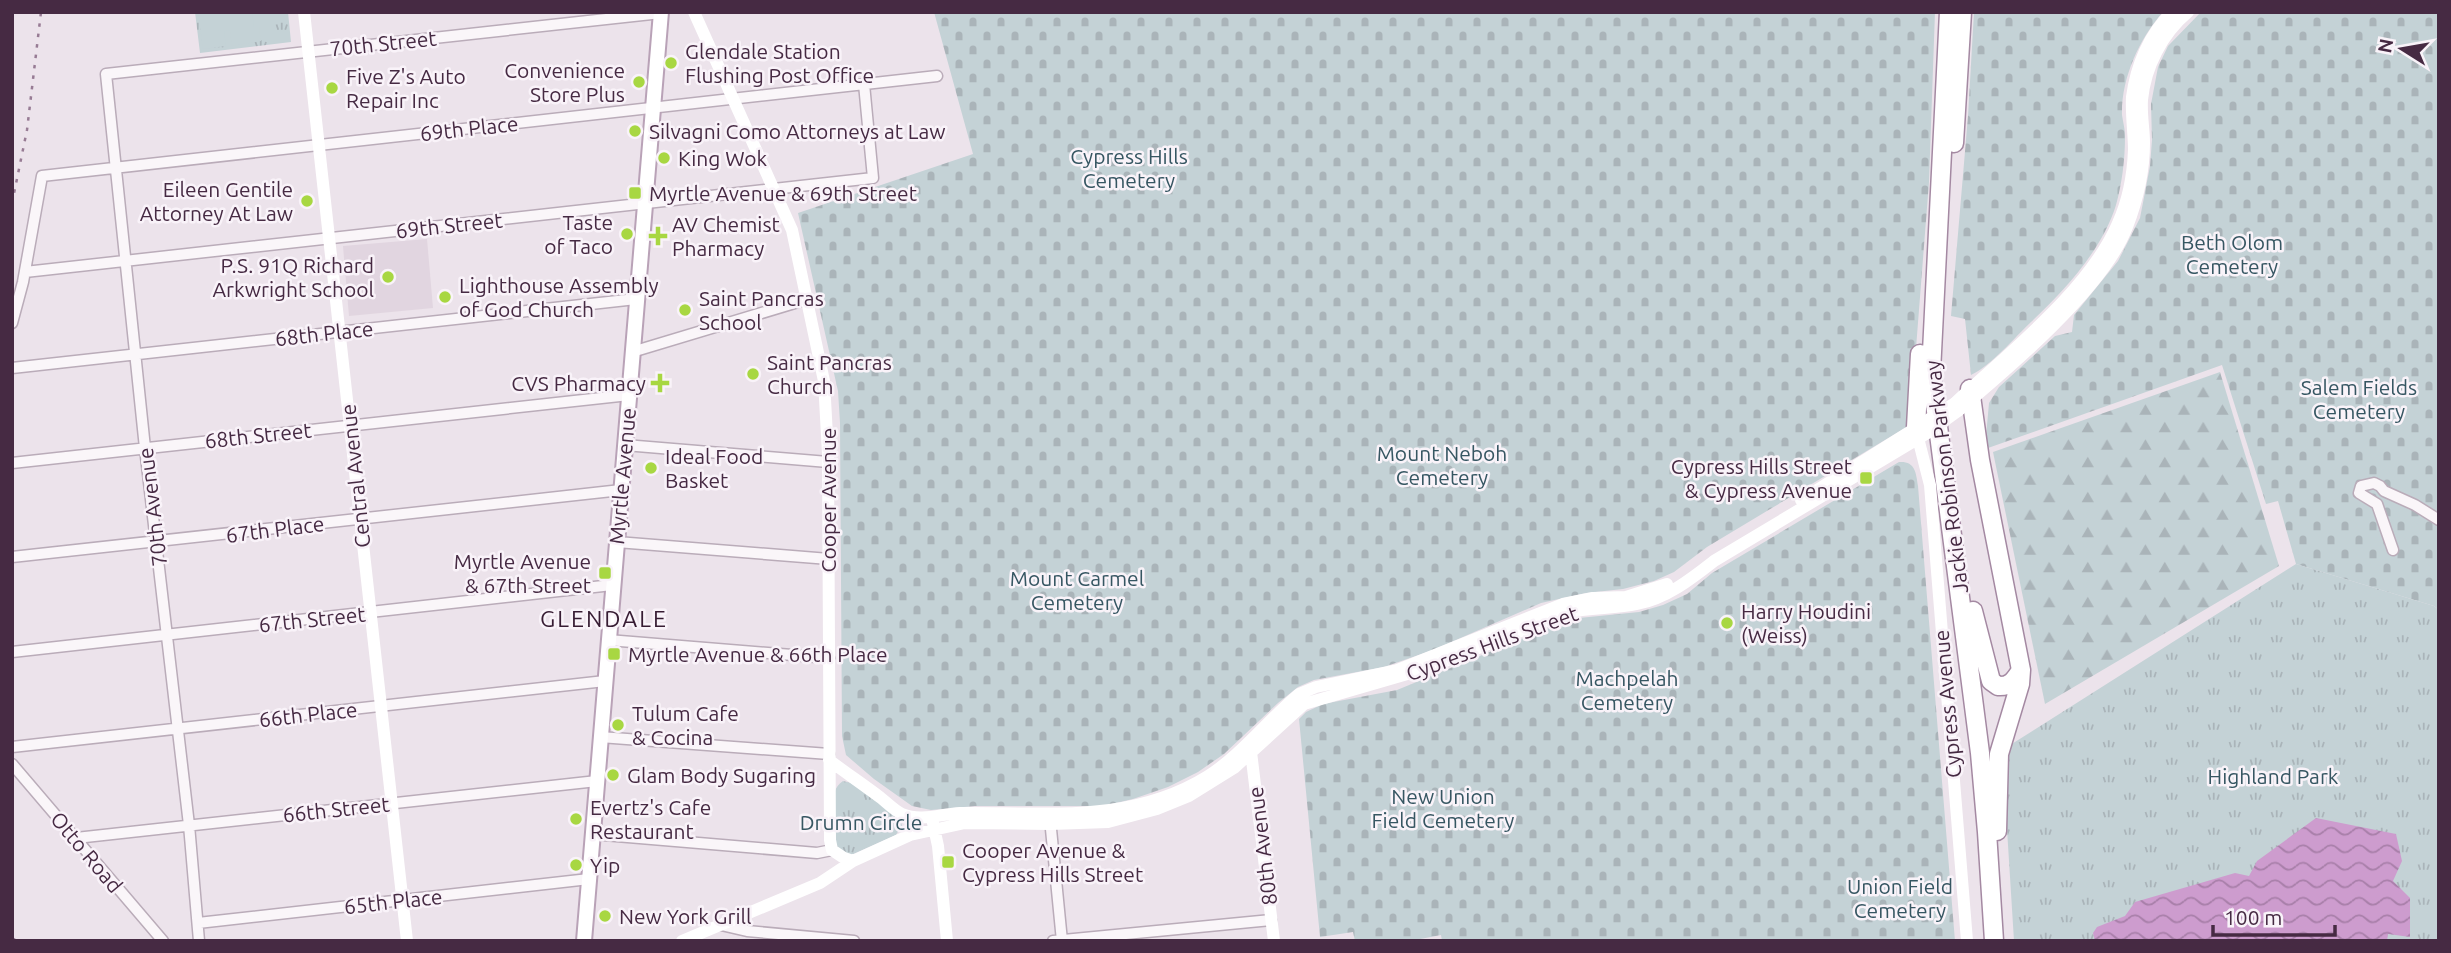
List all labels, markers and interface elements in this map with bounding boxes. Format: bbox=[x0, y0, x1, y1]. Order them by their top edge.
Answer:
north arrow bbox=[2367, 14, 2437, 84]
street label: 70th Street bbox=[328, 25, 438, 61]
text: N bbox=[2373, 37, 2397, 55]
place label: Glendale Station Flushing Post Office bbox=[685, 39, 874, 87]
marker: Glendale Station Flushing Post Office bbox=[663, 55, 679, 71]
place label: Convenience Store Plus bbox=[504, 58, 625, 106]
place label: Five Z's Auto Repair Inc bbox=[346, 64, 466, 112]
marker: Convenience Store Plus bbox=[631, 74, 647, 90]
marker: Five Z's Auto Repair Inc bbox=[324, 80, 340, 96]
street label: 69th Place bbox=[419, 111, 519, 145]
place label: Silvagni Como Attorneys at Law bbox=[649, 119, 946, 143]
marker: Silvagni Como Attorneys at Law bbox=[627, 123, 643, 139]
park label: Cypress Hills Cemetery bbox=[1070, 144, 1188, 192]
place label: King Wok bbox=[678, 146, 768, 170]
marker: King Wok bbox=[656, 150, 672, 166]
place label: Eileen Gentile Attorney At Law bbox=[140, 177, 293, 225]
place label: Myrtle Avenue & 69th Street bbox=[649, 181, 917, 205]
marker: Myrtle Avenue & 69th Street bbox=[627, 185, 643, 201]
marker: Eileen Gentile Attorney At Law bbox=[299, 193, 315, 209]
street label: 69th Street bbox=[394, 207, 504, 243]
place label: Taste of Taco bbox=[544, 210, 613, 258]
place label: AV Chemist Pharmacy bbox=[672, 212, 780, 260]
marker: Taste of Taco bbox=[619, 226, 635, 242]
marker: AV Chemist Pharmacy bbox=[650, 228, 666, 244]
park label: Beth Olom Cemetery bbox=[2181, 230, 2283, 278]
place label: P.S. 91Q Richard Arkwright School bbox=[212, 253, 374, 301]
marker: P.S. 91Q Richard Arkwright School bbox=[380, 269, 396, 285]
place label: Lighthouse Assembly of God Church bbox=[459, 273, 659, 321]
place label: Saint Pancras School bbox=[699, 286, 824, 334]
marker: Lighthouse Assembly of God Church bbox=[437, 289, 453, 305]
marker: Saint Pancras School bbox=[677, 302, 693, 318]
street label: 68th Place bbox=[274, 316, 374, 350]
place label: Saint Pancras Church bbox=[767, 350, 892, 398]
street label: Jackie Robinson Parkway bbox=[1920, 359, 1972, 595]
marker: Saint Pancras Church bbox=[745, 366, 761, 382]
place label: CVS Pharmacy bbox=[511, 371, 646, 395]
marker: CVS Pharmacy bbox=[652, 375, 668, 391]
park label: Salem Fields Cemetery bbox=[2301, 375, 2417, 423]
street label: Central Avenue bbox=[336, 403, 374, 549]
street label: Myrtle Avenue bbox=[604, 407, 640, 545]
street label: 68th Street bbox=[203, 417, 313, 453]
street label: Cooper Avenue bbox=[816, 428, 840, 572]
park label: Mount Neboh Cemetery bbox=[1377, 441, 1507, 489]
place label: Ideal Food Basket bbox=[665, 444, 763, 492]
street label: 70th Avenue bbox=[133, 446, 171, 568]
place label: Cypress Hills Street & Cypress Avenue bbox=[1671, 454, 1852, 502]
marker: Ideal Food Basket bbox=[643, 460, 659, 476]
marker: Cypress Hills Street & Cypress Avenue bbox=[1858, 470, 1874, 486]
street label: 67th Place bbox=[224, 511, 326, 547]
place label: Myrtle Avenue & 67th Street bbox=[454, 549, 591, 597]
marker: Myrtle Avenue & 67th Street bbox=[597, 565, 613, 581]
park label: Mount Carmel Cemetery bbox=[1010, 566, 1144, 614]
place label: Harry Houdini (Weiss) bbox=[1741, 599, 1871, 647]
street label: 67th Street bbox=[257, 601, 367, 637]
street label: Cypress Hills Street bbox=[1403, 601, 1581, 685]
district label: GLENDALE bbox=[540, 606, 668, 631]
marker: Harry Houdini (Weiss) bbox=[1719, 615, 1735, 631]
street label: Cypress Avenue bbox=[1929, 629, 1965, 779]
place label: Myrtle Avenue & 66th Place bbox=[628, 642, 888, 666]
marker: Myrtle Avenue & 66th Place bbox=[606, 646, 622, 662]
park label: Machpelah Cemetery bbox=[1575, 666, 1679, 714]
street label: 66th Place bbox=[258, 697, 358, 731]
place label: Tulum Cafe & Cocina bbox=[632, 701, 739, 749]
marker: Tulum Cafe & Cocina bbox=[610, 717, 626, 733]
place label: Glam Body Sugaring bbox=[627, 763, 816, 787]
park label: Highland Park bbox=[2208, 764, 2339, 788]
marker: Glam Body Sugaring bbox=[605, 767, 621, 783]
park label: New Union Field Cemetery bbox=[1372, 784, 1514, 832]
street label: 80th Avenue bbox=[1243, 785, 1281, 907]
street label: 66th Street bbox=[281, 791, 391, 827]
place label: Evertz's Cafe Restaurant bbox=[590, 795, 711, 843]
street label: Otto Road bbox=[46, 807, 128, 897]
park label: Drumn Circle bbox=[800, 810, 922, 834]
marker: Evertz's Cafe Restaurant bbox=[568, 811, 584, 827]
place label: Cooper Avenue & Cypress Hills Street bbox=[962, 838, 1143, 886]
place label: Yip bbox=[590, 853, 620, 877]
marker: Cooper Avenue & Cypress Hills Street bbox=[940, 854, 956, 870]
marker: Yip bbox=[568, 857, 584, 873]
park label: Union Field Cemetery bbox=[1847, 874, 1953, 922]
street label: 65th Place bbox=[343, 884, 443, 918]
scale bar bbox=[2213, 894, 2336, 938]
place label: New York Grill bbox=[619, 904, 752, 928]
text: 100 m bbox=[2224, 905, 2282, 929]
marker: New York Grill bbox=[597, 908, 613, 924]

